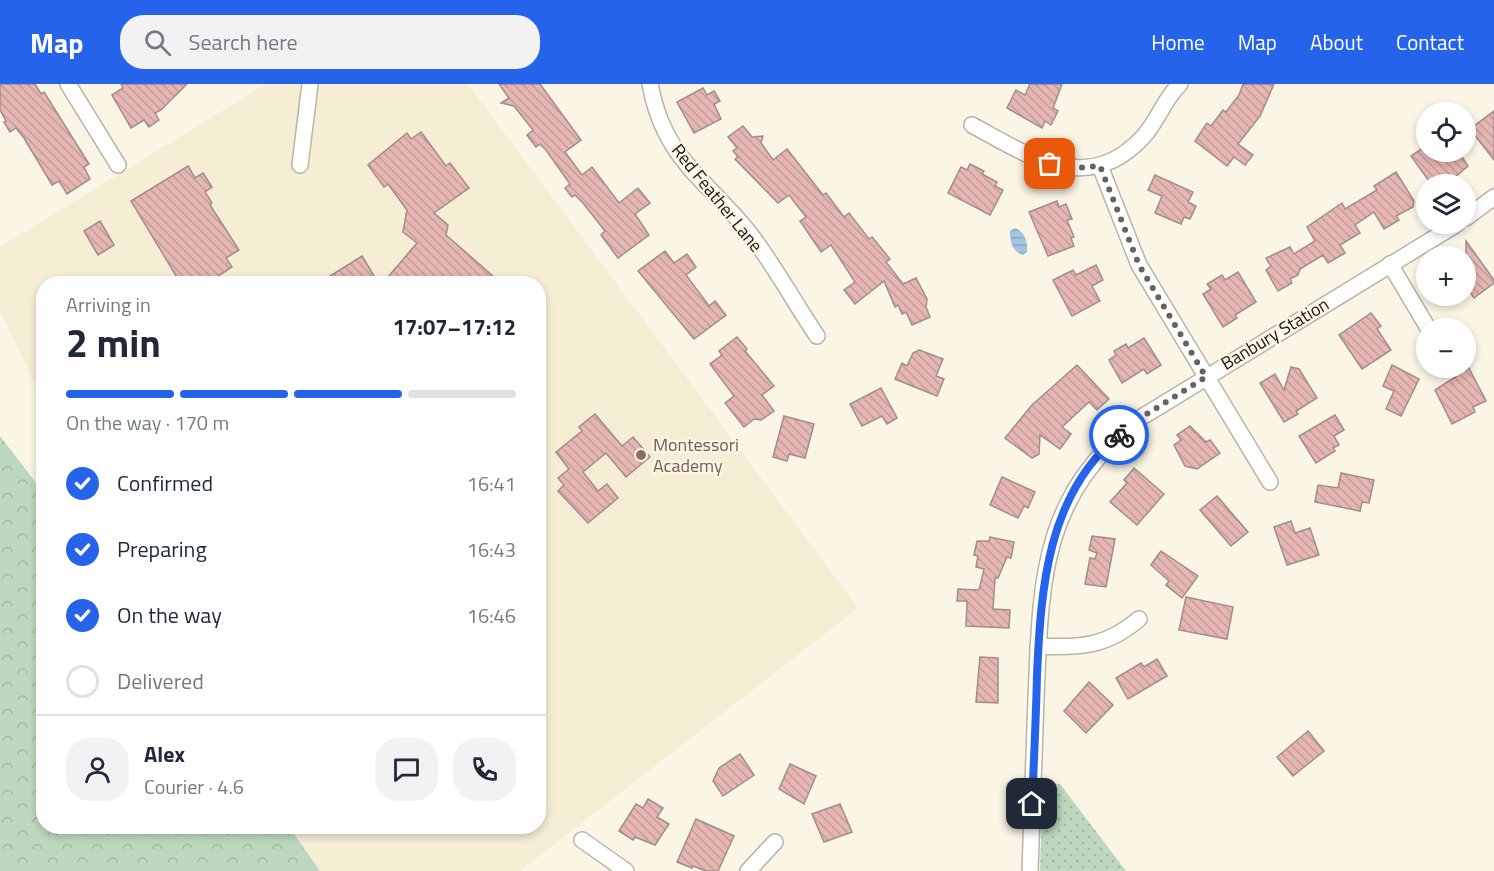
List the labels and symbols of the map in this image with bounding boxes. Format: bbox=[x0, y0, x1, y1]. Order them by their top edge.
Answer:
street label: Red Feather Lane bbox=[665, 138, 770, 258]
pin bbox=[1024, 138, 1075, 189]
street label: Banbury Station bbox=[1215, 291, 1334, 377]
courier bbox=[1089, 405, 1149, 465]
place label: Montessori Academy bbox=[653, 431, 739, 479]
marker: Montessori Academy bbox=[634, 448, 648, 462]
pin bbox=[1006, 778, 1057, 829]

